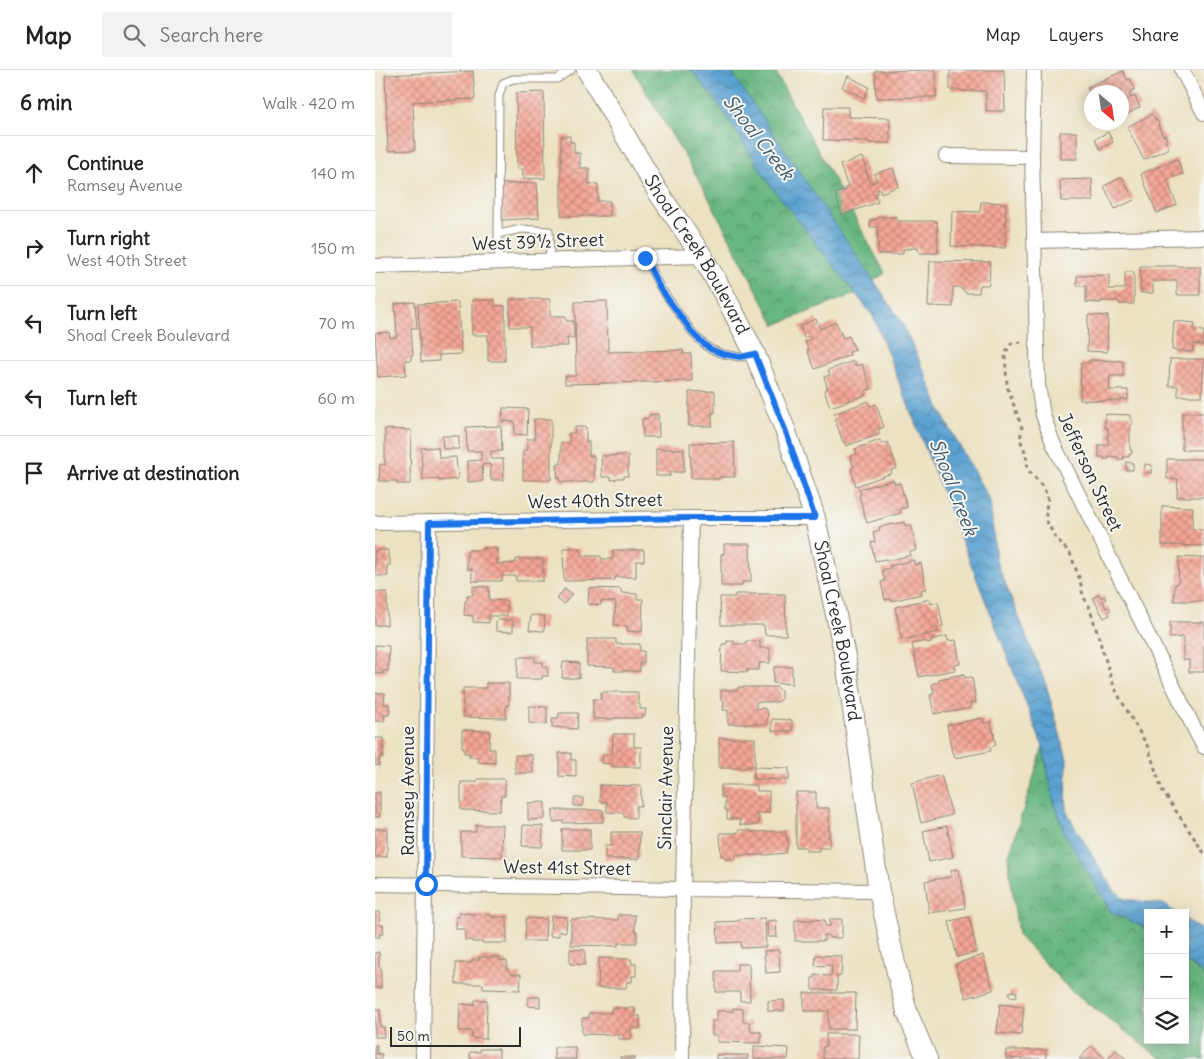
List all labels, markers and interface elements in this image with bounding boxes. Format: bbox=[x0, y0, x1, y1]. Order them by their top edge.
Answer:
search box bbox=[102, 12, 452, 57]
text: Map bbox=[25, 20, 72, 50]
icon: search bbox=[120, 21, 148, 49]
text: Search here bbox=[160, 23, 263, 47]
text: Map bbox=[985, 23, 1020, 46]
text: Layers bbox=[1048, 23, 1104, 46]
text: Share bbox=[1132, 23, 1179, 46]
north arrow bbox=[1084, 85, 1129, 130]
text: 6 min bbox=[20, 89, 72, 116]
water label: Shoal Creek bbox=[718, 90, 801, 185]
text: Walk · 420 m bbox=[263, 93, 355, 113]
text: Continue bbox=[67, 151, 144, 175]
icon: ahead bbox=[20, 159, 48, 187]
text: 140 m bbox=[311, 163, 355, 183]
street label: Shoal Creek Boulevard bbox=[639, 171, 755, 339]
text: Ramsey Avenue bbox=[67, 175, 183, 195]
text: Turn right bbox=[67, 226, 150, 250]
street label: West 39½ Street bbox=[472, 228, 604, 255]
icon: right bbox=[20, 234, 48, 262]
text: 150 m bbox=[311, 238, 355, 258]
route end bbox=[634, 247, 657, 270]
text: West 40th Street bbox=[67, 250, 187, 270]
text: Turn left bbox=[67, 301, 137, 325]
icon: left bbox=[20, 309, 48, 337]
text: 70 m bbox=[319, 313, 355, 333]
text: Shoal Creek Boulevard bbox=[67, 325, 230, 345]
icon: left bbox=[20, 384, 48, 412]
text: Turn left bbox=[67, 386, 137, 410]
text: 60 m bbox=[317, 388, 355, 408]
street label: Jefferson Street bbox=[1053, 409, 1128, 535]
water label: Shoal Creek bbox=[925, 435, 984, 540]
icon: arrive bbox=[20, 459, 48, 487]
text: Arrive at destination bbox=[67, 461, 240, 485]
street label: West 40th Street bbox=[527, 488, 663, 513]
street label: Shoal Creek Boulevard bbox=[809, 538, 867, 723]
street label: Ramsey Avenue bbox=[396, 726, 419, 856]
street label: Sinclair Avenue bbox=[653, 726, 678, 850]
street label: West 41st Street bbox=[503, 855, 631, 880]
route start bbox=[415, 873, 438, 896]
map controls bbox=[1144, 909, 1189, 1044]
button: + bbox=[1144, 909, 1189, 954]
button: − bbox=[1144, 954, 1189, 999]
button: layers bbox=[1144, 999, 1189, 1044]
scale bar bbox=[390, 1024, 521, 1047]
text: 50 m bbox=[397, 1027, 430, 1045]

